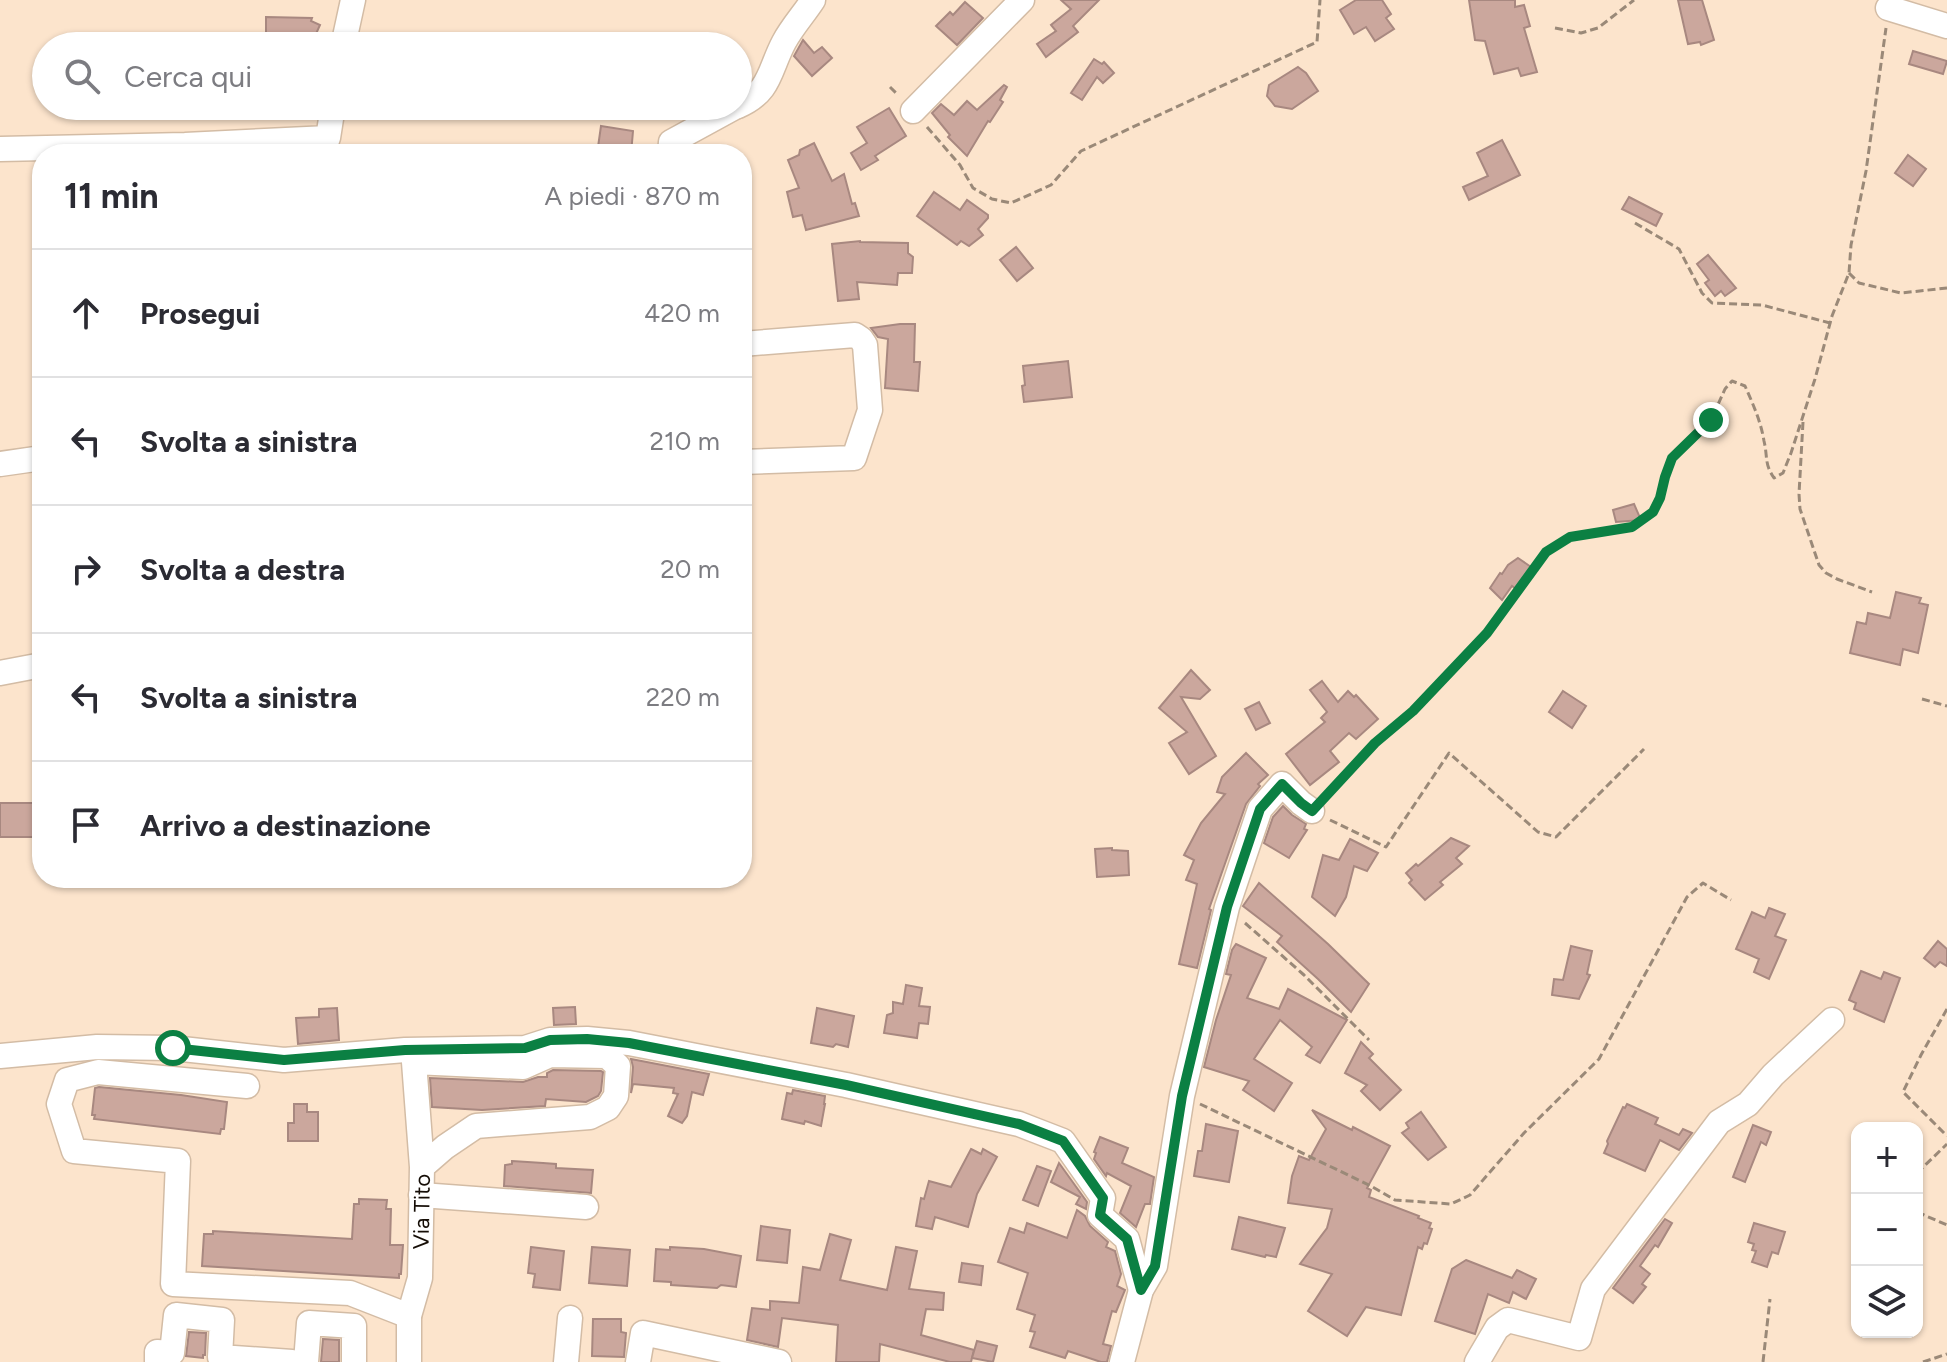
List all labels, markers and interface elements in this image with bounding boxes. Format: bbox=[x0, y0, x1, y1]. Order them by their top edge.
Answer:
search box bbox=[32, 32, 752, 120]
icon: search bbox=[60, 54, 104, 98]
text: Cerca qui bbox=[124, 58, 252, 95]
text: 11 min bbox=[64, 176, 159, 217]
text: A piedi · 870 m bbox=[545, 180, 720, 212]
icon: ahead bbox=[64, 291, 108, 335]
text: Prosegui bbox=[140, 295, 260, 332]
text: 420 m bbox=[644, 297, 720, 329]
route end bbox=[1693, 402, 1729, 438]
icon: left bbox=[64, 419, 108, 463]
text: Svolta a sinistra bbox=[140, 423, 357, 460]
text: 210 m bbox=[650, 425, 720, 457]
icon: right bbox=[64, 547, 108, 591]
text: Svolta a destra bbox=[140, 551, 345, 588]
text: 20 m bbox=[660, 553, 720, 585]
icon: left bbox=[64, 675, 108, 719]
text: Svolta a sinistra bbox=[140, 679, 357, 716]
text: 220 m bbox=[646, 681, 720, 713]
icon: arrive bbox=[64, 803, 108, 847]
text: Arrivo a destinazione bbox=[140, 807, 431, 844]
route start bbox=[155, 1030, 191, 1066]
map controls bbox=[1851, 1122, 1923, 1338]
button: + bbox=[1851, 1122, 1923, 1194]
street label: Via Tito bbox=[407, 1174, 435, 1249]
button: − bbox=[1851, 1194, 1923, 1266]
button: layers bbox=[1851, 1266, 1923, 1338]

